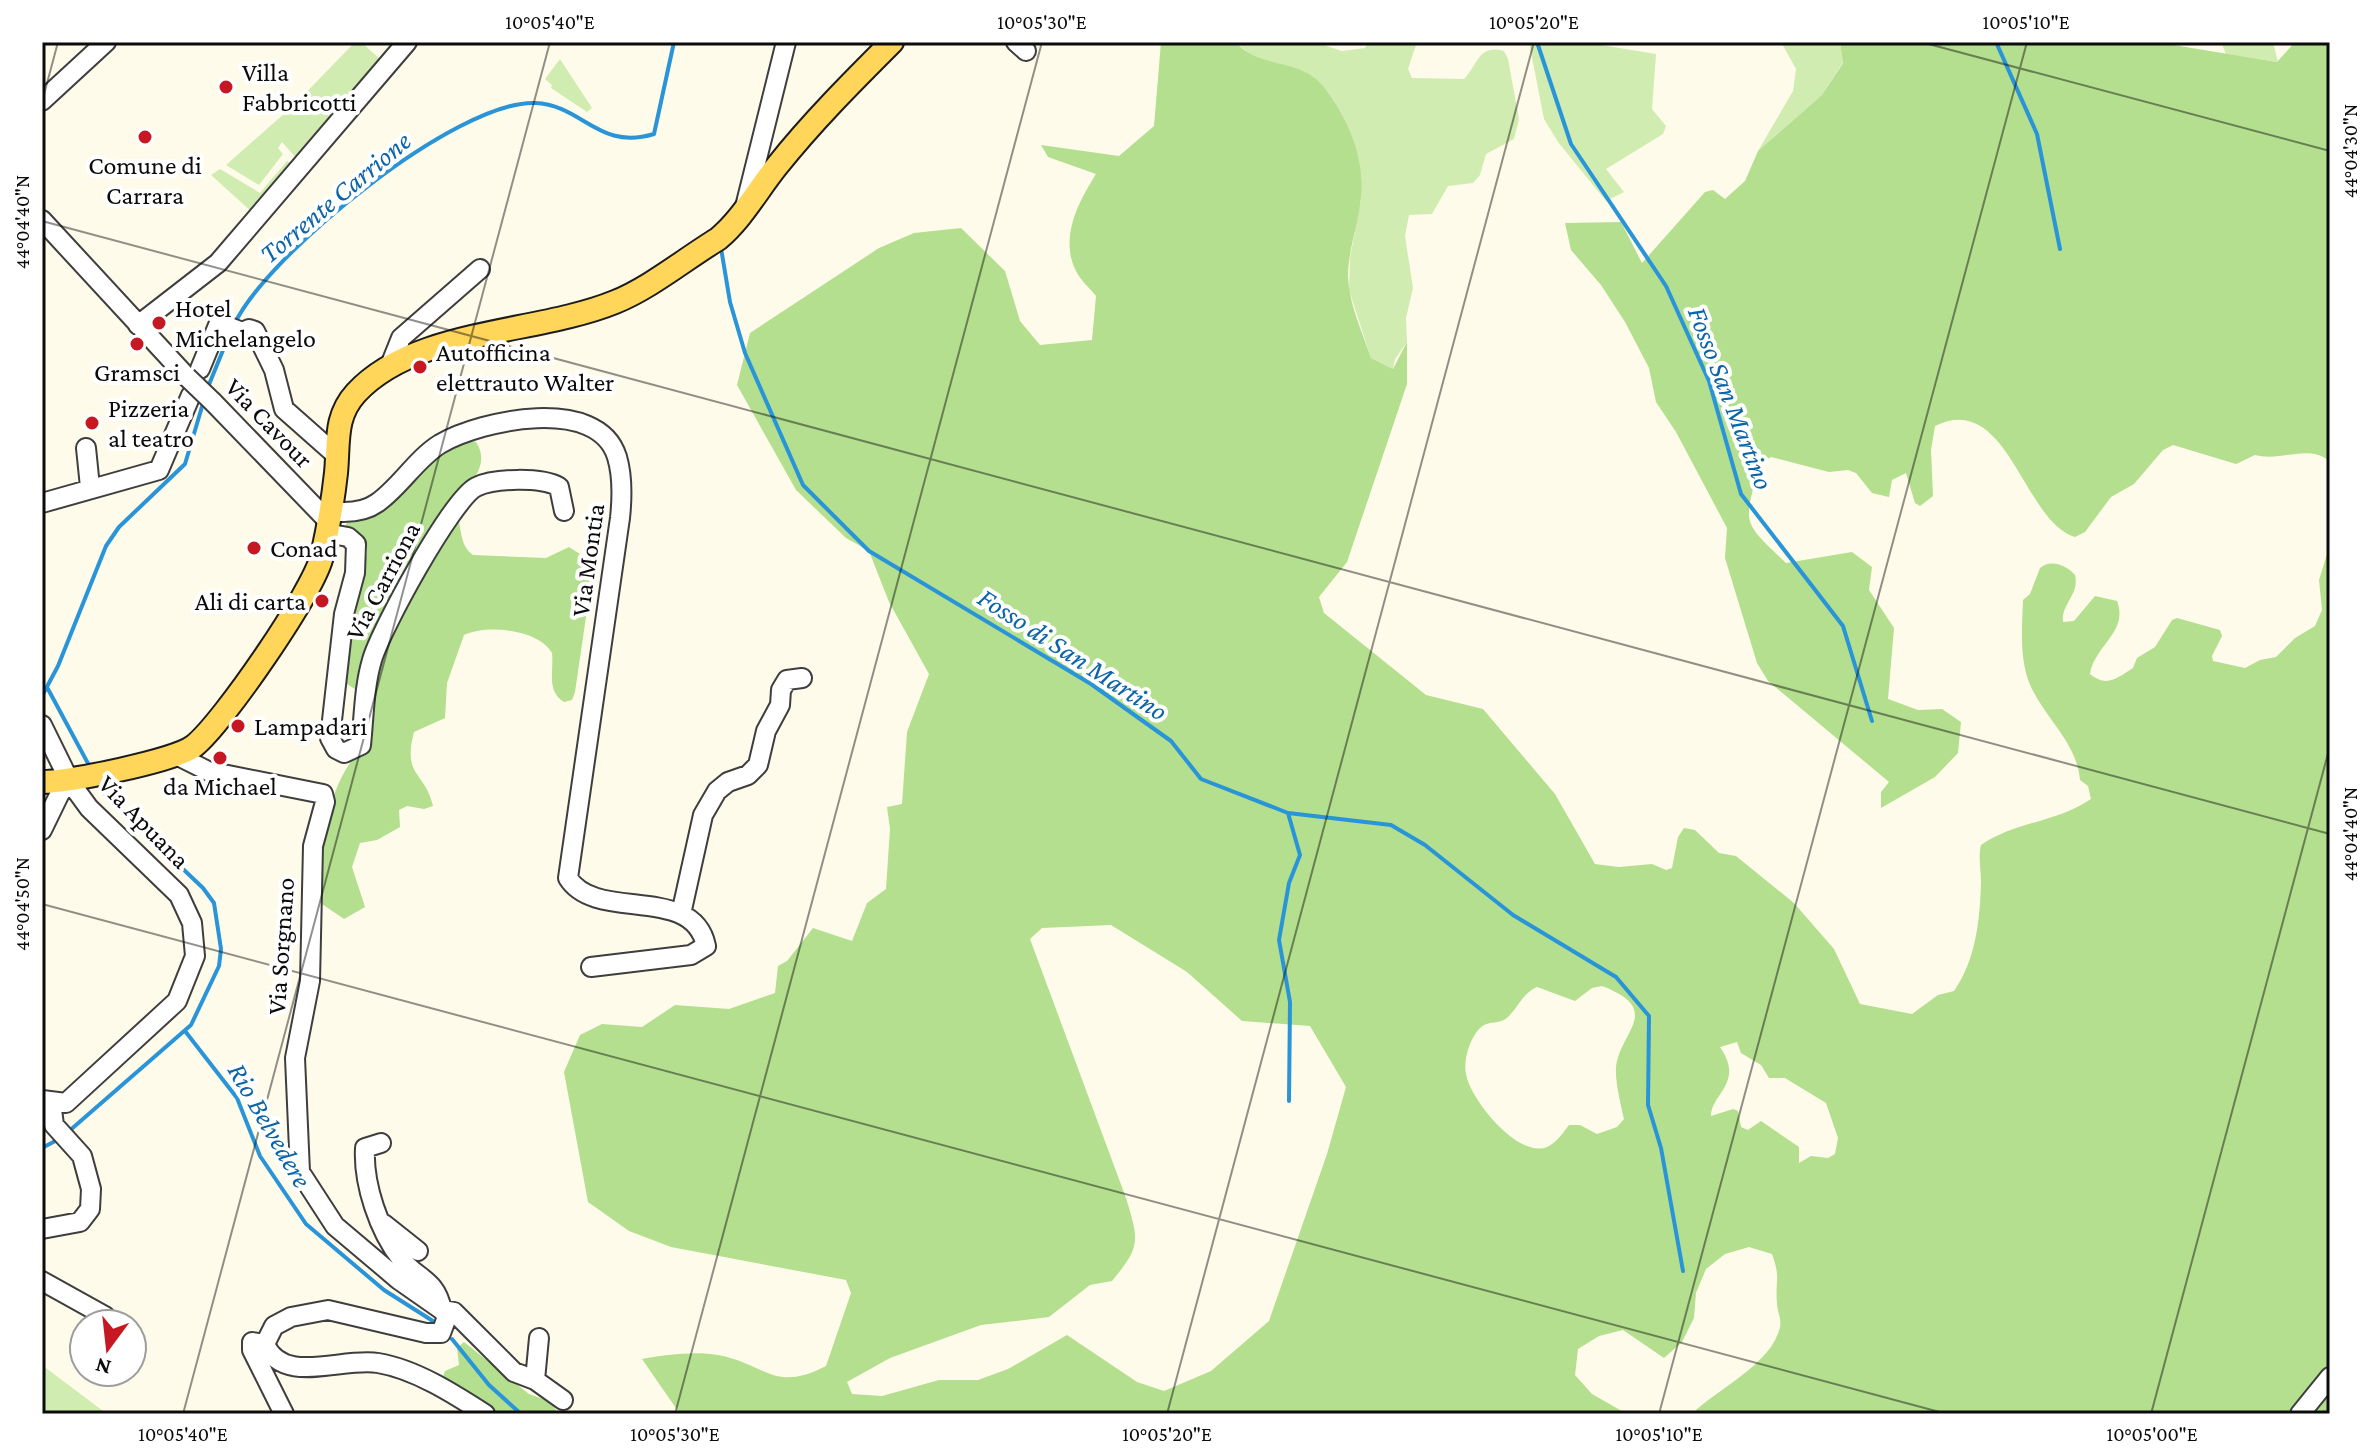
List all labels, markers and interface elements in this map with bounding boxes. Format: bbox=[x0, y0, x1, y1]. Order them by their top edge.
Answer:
text: 10°05'40"E bbox=[505, 11, 595, 33]
text: 10°05'30"E bbox=[997, 11, 1087, 33]
text: 10°05'20"E bbox=[1489, 11, 1579, 33]
text: 10°05'10"E bbox=[1982, 11, 2070, 33]
place label: Villa Fabbricotti bbox=[242, 58, 357, 117]
marker: Villa Fabbricotti bbox=[217, 78, 235, 96]
text: 44°04'30"N bbox=[2339, 104, 2361, 198]
water label: Torrente Carrione bbox=[253, 125, 417, 269]
marker: Comune di Carrara bbox=[136, 128, 154, 146]
place label: Comune di Carrara bbox=[88, 151, 202, 210]
text: 44°04'40"N bbox=[11, 175, 33, 269]
place label: Hotel Michelangelo bbox=[175, 294, 316, 353]
water label: Fosso San Martino bbox=[1682, 302, 1780, 494]
marker: Hotel Michelangelo bbox=[150, 314, 168, 332]
marker: Gramsci bbox=[128, 335, 146, 353]
place label: Autofficina elettrauto Walter bbox=[436, 338, 614, 397]
place label: Gramsci bbox=[94, 358, 180, 387]
marker: Autofficina elettrauto Walter bbox=[411, 358, 429, 376]
street label: Via Cavour bbox=[219, 372, 319, 474]
place label: Pizzeria al teatro bbox=[108, 394, 194, 453]
marker: Pizzeria al teatro bbox=[83, 414, 101, 432]
street label: Via Montia bbox=[566, 502, 610, 618]
street label: Via Carriona bbox=[340, 517, 426, 645]
place label: Conad bbox=[270, 534, 338, 563]
marker: Conad bbox=[245, 539, 263, 557]
water label: Fosso di San Martino bbox=[973, 581, 1173, 727]
place label: Ali di carta bbox=[195, 587, 306, 616]
marker: Ali di carta bbox=[313, 592, 331, 610]
place label: Lampadari bbox=[254, 712, 368, 741]
marker: Lampadari bbox=[229, 717, 247, 735]
marker: da Michael bbox=[211, 749, 229, 767]
street label: Via Apuana bbox=[92, 769, 196, 875]
place label: da Michael bbox=[163, 772, 277, 801]
text: 44°04'40"N bbox=[2339, 787, 2361, 881]
text: 44°04'50"N bbox=[11, 857, 33, 951]
street label: Via Sorgnano bbox=[262, 876, 300, 1016]
water label: Rio Belvedere bbox=[222, 1057, 318, 1193]
north arrow bbox=[68, 1308, 148, 1388]
text: N bbox=[92, 1353, 113, 1381]
text: 10°05'40"E bbox=[138, 1423, 228, 1445]
text: 10°05'30"E bbox=[630, 1423, 720, 1445]
text: 10°05'20"E bbox=[1122, 1423, 1212, 1445]
text: 10°05'10"E bbox=[1615, 1423, 1703, 1445]
text: 10°05'00"E bbox=[2107, 1423, 2198, 1445]

